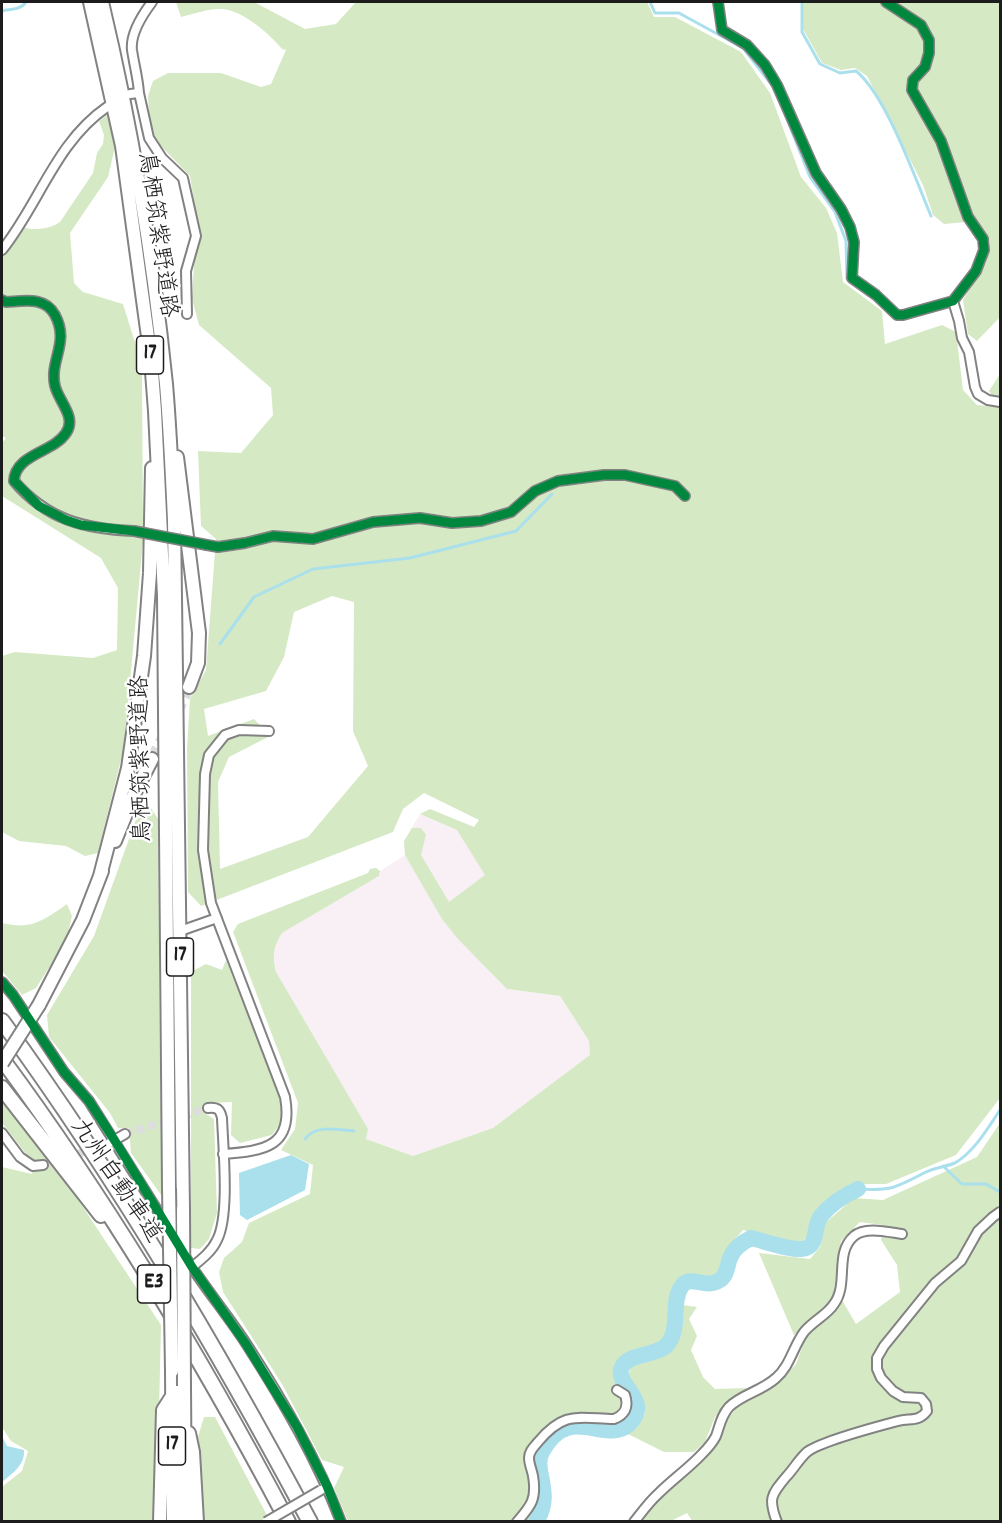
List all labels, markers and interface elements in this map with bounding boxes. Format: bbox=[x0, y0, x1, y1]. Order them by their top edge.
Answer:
street label: 鳥栖筑紫野道路 bbox=[129, 150, 181, 320]
road number: 17 bbox=[136, 336, 164, 374]
street label: 鳥栖筑紫野道路 bbox=[128, 675, 160, 843]
road number: 17 bbox=[166, 938, 194, 976]
street label: 九州自動車道 bbox=[62, 1114, 166, 1250]
road number: E3 bbox=[138, 1265, 170, 1303]
road number: 17 bbox=[158, 1427, 186, 1465]

